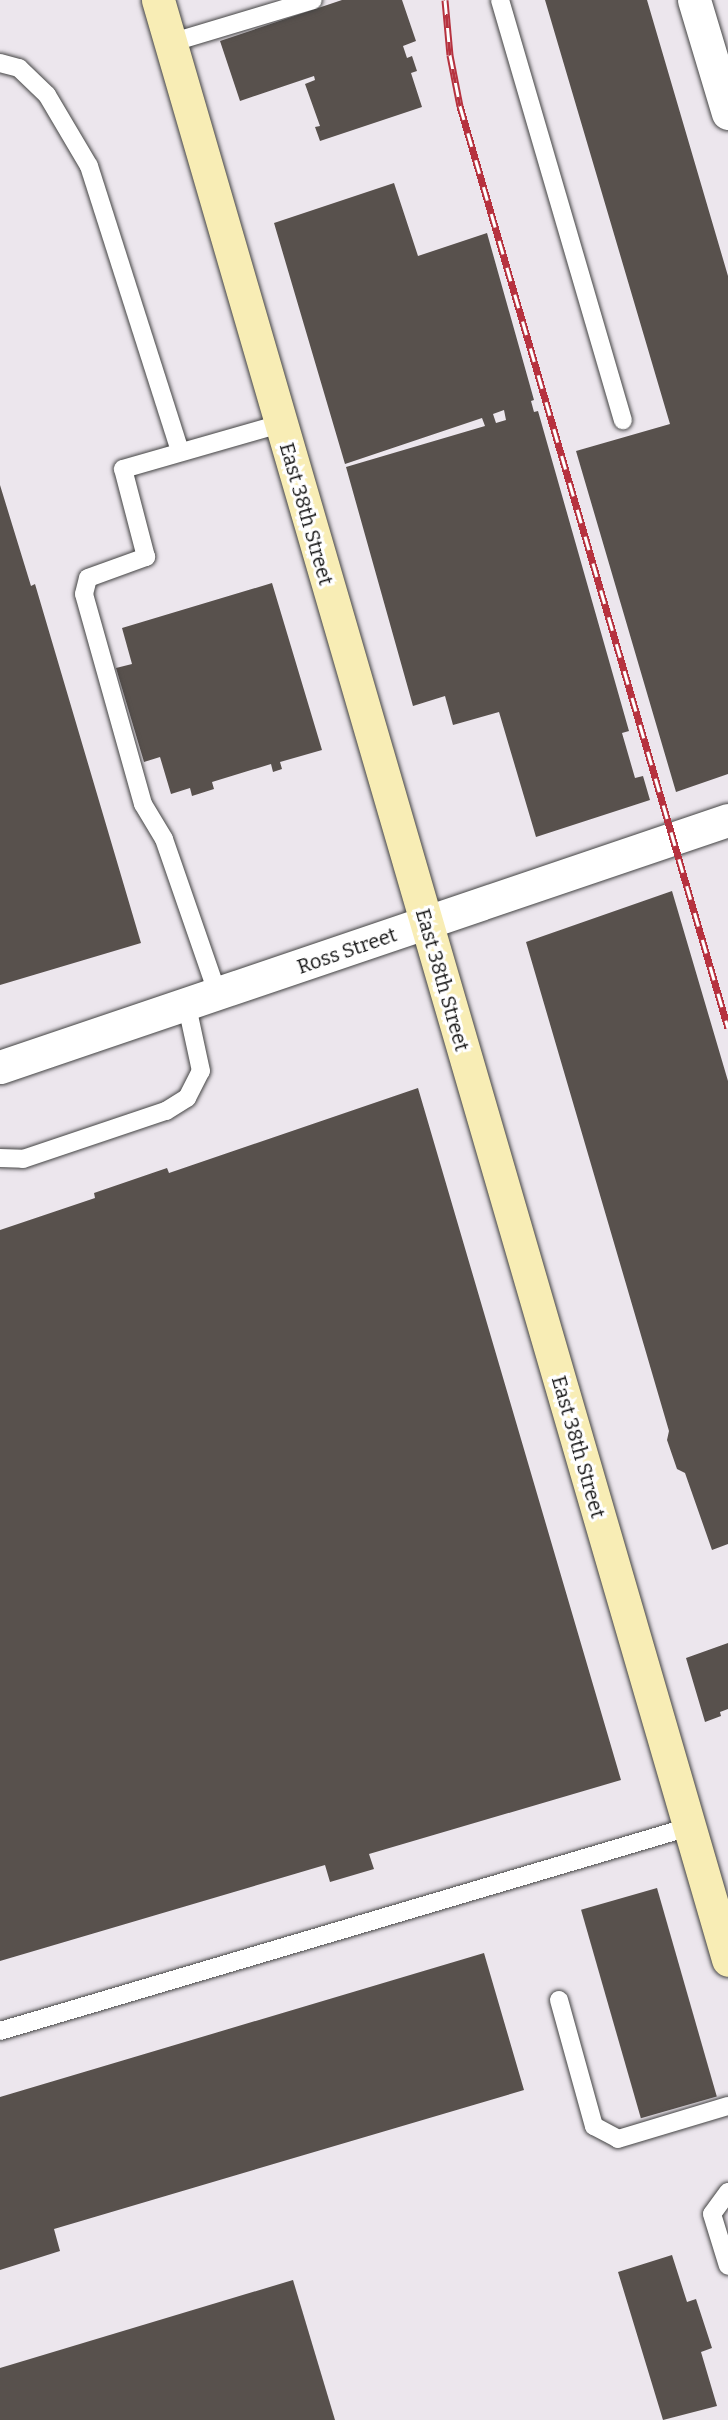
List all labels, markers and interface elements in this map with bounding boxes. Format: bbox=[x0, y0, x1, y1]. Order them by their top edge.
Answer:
street label: East 38th Street bbox=[274, 440, 338, 588]
street label: East 38th Street bbox=[410, 906, 474, 1054]
street label: Ross Street bbox=[294, 923, 400, 979]
street label: East 38th Street bbox=[546, 1373, 610, 1521]

